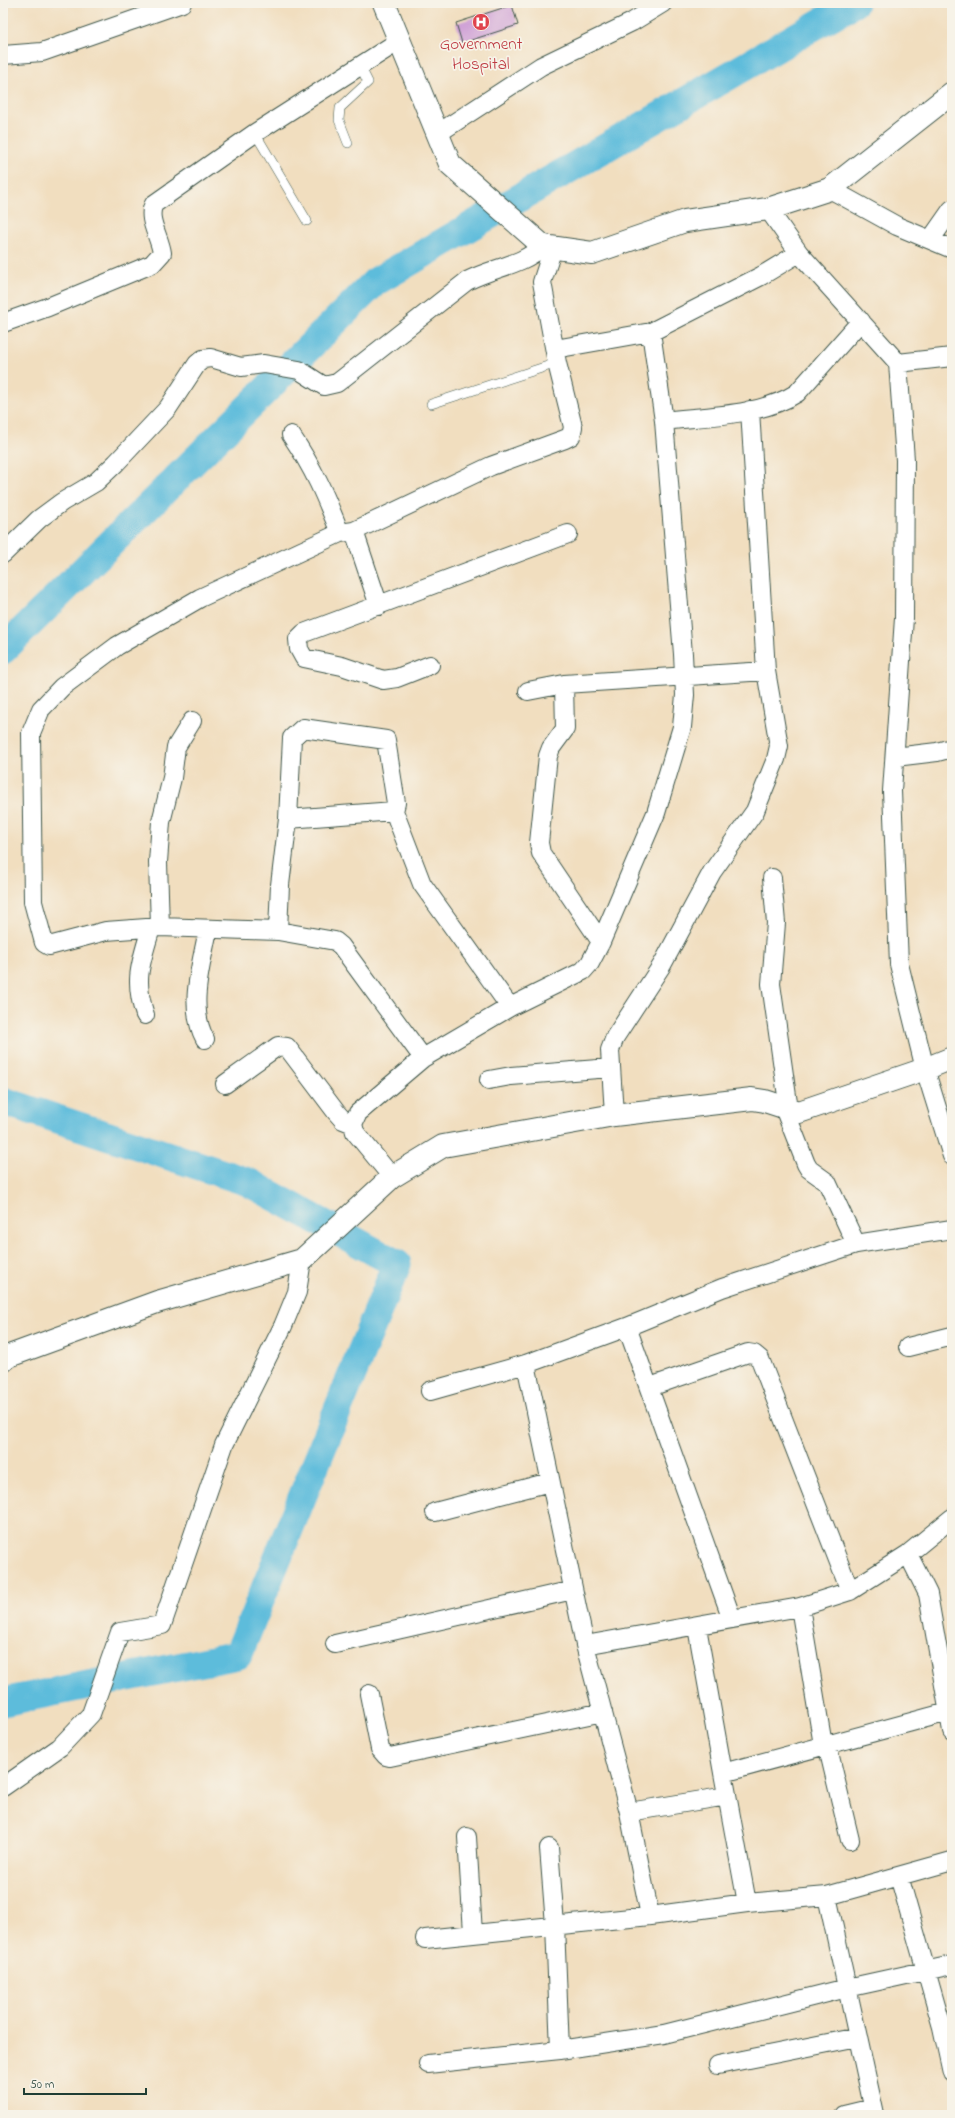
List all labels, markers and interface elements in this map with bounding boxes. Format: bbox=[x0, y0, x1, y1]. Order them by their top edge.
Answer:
hospital icon: Government Hospital bbox=[471, 12, 491, 32]
place label: Government Hospital bbox=[440, 32, 523, 77]
scale bar bbox=[24, 2070, 146, 2096]
text: 50 m bbox=[30, 2076, 54, 2094]

